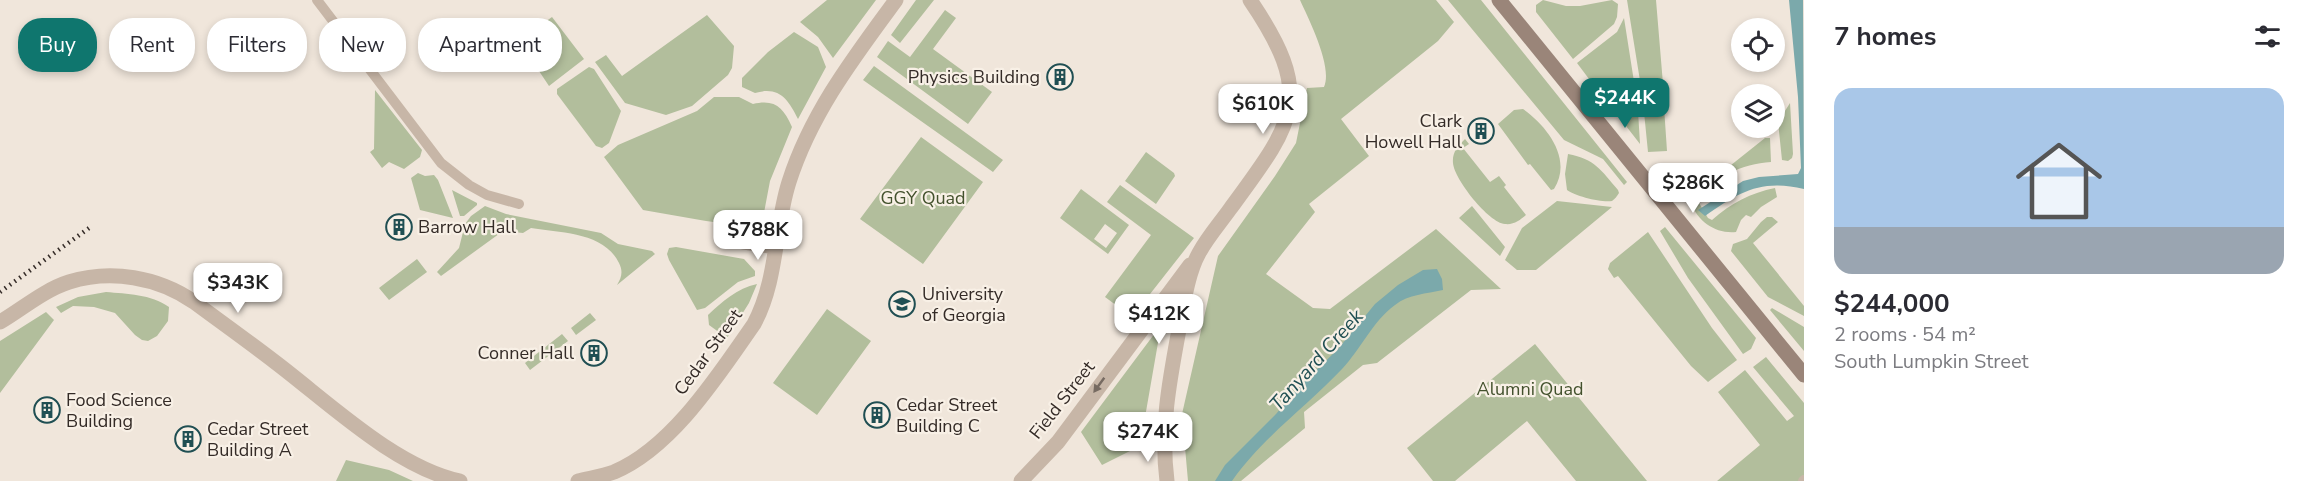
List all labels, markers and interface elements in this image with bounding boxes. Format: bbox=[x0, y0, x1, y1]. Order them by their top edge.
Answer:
chip: Buy bbox=[18, 18, 97, 72]
chip: Rent bbox=[109, 18, 195, 72]
chip: Filters bbox=[207, 18, 307, 72]
chip: New bbox=[319, 18, 406, 72]
chip: Apartment bbox=[418, 18, 562, 72]
map controls bbox=[1731, 18, 1785, 138]
button: locate bbox=[1731, 18, 1785, 72]
text: 7 homes bbox=[1834, 19, 1936, 54]
icon: filters bbox=[2251, 20, 2284, 53]
building icon: Physics Building bbox=[1045, 62, 1075, 92]
place label: Physics Building bbox=[908, 65, 1040, 89]
pin: $244K bbox=[1583, 78, 1667, 129]
pin: $610K bbox=[1221, 84, 1305, 135]
text: $244K bbox=[1594, 84, 1656, 111]
button: layers bbox=[1731, 84, 1785, 138]
text: $610K bbox=[1232, 90, 1294, 117]
place label: Clark Howell Hall bbox=[1365, 109, 1463, 154]
building icon: Clark Howell Hall bbox=[1466, 116, 1496, 146]
icon: home bbox=[2005, 127, 2113, 235]
pin: $286K bbox=[1651, 163, 1735, 214]
text: $286K bbox=[1662, 169, 1724, 196]
park label: GGY Quad bbox=[880, 186, 966, 210]
pin: $788K bbox=[716, 210, 800, 261]
building icon: Barrow Hall bbox=[384, 212, 414, 242]
place label: Barrow Hall bbox=[418, 215, 517, 239]
text: $788K bbox=[727, 216, 789, 243]
pin: $343K bbox=[196, 263, 280, 314]
text: $343K bbox=[207, 269, 269, 296]
place label: University of Georgia bbox=[922, 282, 1006, 327]
text: $244,000 bbox=[1834, 286, 1950, 321]
school or university icon: University of Georgia bbox=[887, 289, 917, 319]
pin: $412K bbox=[1117, 294, 1201, 345]
text: $412K bbox=[1128, 300, 1190, 327]
street label: Cedar Street bbox=[669, 303, 748, 400]
water label: Tanyard Creek bbox=[1263, 303, 1370, 417]
text: 2 rooms · 54 m² bbox=[1834, 321, 1976, 348]
building icon: Conner Hall bbox=[579, 338, 609, 368]
place label: Conner Hall bbox=[478, 341, 575, 365]
text: South Lumpkin Street bbox=[1834, 348, 2029, 375]
street label: Field Street bbox=[1024, 355, 1101, 444]
one-way arrow bbox=[1093, 377, 1105, 393]
park label: Alumni Quad bbox=[1477, 377, 1583, 401]
place label: Food Science Building bbox=[66, 388, 172, 433]
place label: Cedar Street Building C bbox=[896, 393, 998, 438]
building icon: Food Science Building bbox=[32, 395, 62, 425]
building icon: Cedar Street Building C bbox=[862, 400, 892, 430]
pin: $274K bbox=[1106, 412, 1190, 463]
place label: Cedar Street Building A bbox=[207, 417, 309, 462]
text: $274K bbox=[1117, 418, 1179, 445]
building icon: Cedar Street Building A bbox=[173, 424, 203, 454]

